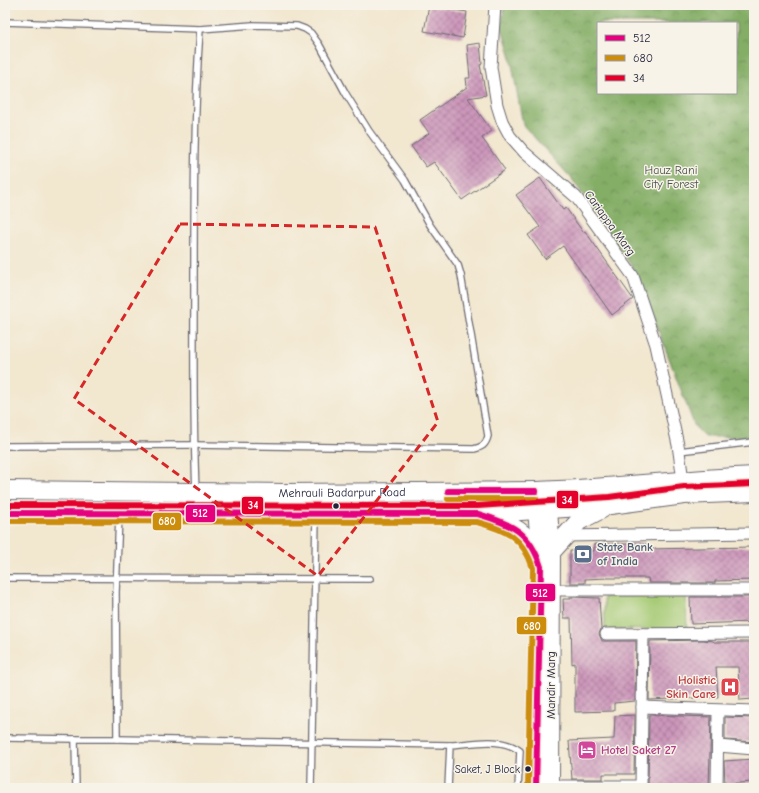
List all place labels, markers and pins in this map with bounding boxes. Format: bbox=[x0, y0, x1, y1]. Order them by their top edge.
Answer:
unlabelled marker bbox=[331, 501, 341, 511]
place label: State Bank of India bbox=[597, 540, 653, 568]
bank icon: State Bank of India bbox=[572, 543, 594, 565]
place label: Holistic Skin Care bbox=[666, 673, 716, 701]
hospital icon: Holistic Skin Care bbox=[719, 676, 741, 698]
hotel icon: Hotel Saket 27 bbox=[576, 739, 598, 761]
place label: Hotel Saket 27 bbox=[601, 743, 677, 757]
place label: Saket, J Block bbox=[455, 763, 521, 776]
marker: Saket, J Block bbox=[523, 764, 533, 774]

